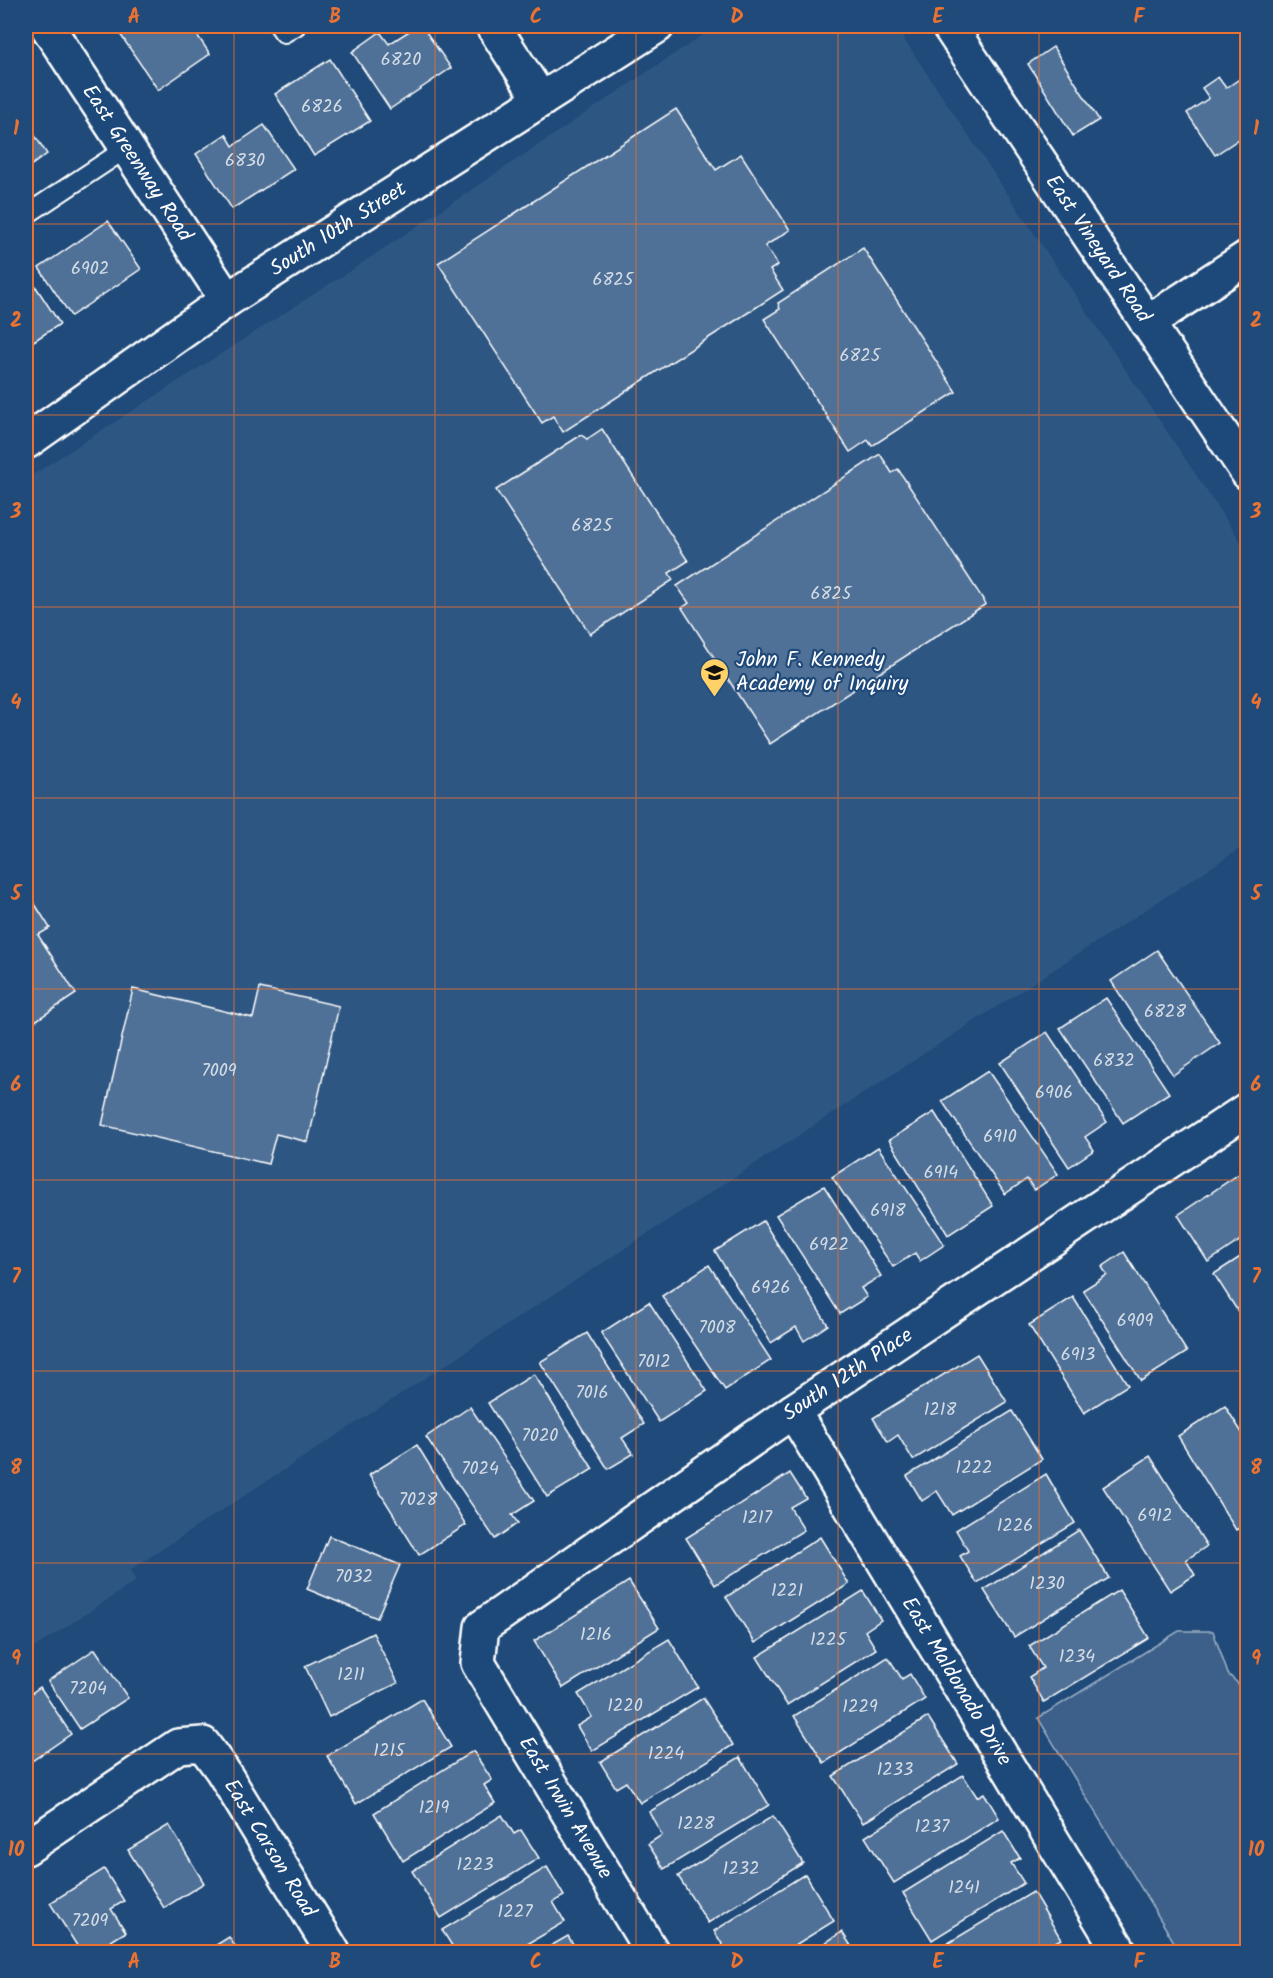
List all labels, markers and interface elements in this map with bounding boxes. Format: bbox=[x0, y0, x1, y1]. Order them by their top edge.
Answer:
text: A bbox=[128, 2, 140, 34]
text: B bbox=[329, 2, 341, 34]
text: C bbox=[530, 2, 542, 34]
text: D bbox=[730, 2, 744, 34]
text: E bbox=[932, 2, 944, 34]
text: F bbox=[1134, 2, 1146, 34]
house number: 6820 bbox=[381, 46, 421, 75]
street label: East Greenway Road bbox=[73, 78, 201, 249]
house number: 6826 bbox=[301, 93, 343, 122]
text: 1 bbox=[13, 114, 19, 146]
text: 1 bbox=[1253, 114, 1259, 146]
house number: 6830 bbox=[225, 147, 265, 176]
street label: East Vineyard Road bbox=[1036, 168, 1160, 330]
street label: South 10th Street bbox=[263, 173, 414, 285]
house number: 6902 bbox=[71, 255, 109, 284]
house number: 6825 bbox=[593, 266, 635, 295]
text: 2 bbox=[10, 306, 22, 338]
text: 2 bbox=[1250, 306, 1262, 338]
house number: 6825 bbox=[840, 342, 882, 371]
text: 3 bbox=[10, 497, 22, 529]
text: 3 bbox=[1250, 497, 1262, 529]
house number: 6825 bbox=[572, 512, 614, 541]
house number: 6825 bbox=[811, 580, 853, 609]
place label: John F. Kennedy Academy of Inquiry bbox=[736, 644, 908, 701]
school or university icon: John F. Kennedy Academy of Inquiry bbox=[699, 656, 731, 698]
text: 4 bbox=[11, 688, 22, 720]
text: 4 bbox=[1251, 688, 1262, 720]
text: 5 bbox=[10, 879, 23, 911]
text: 5 bbox=[1250, 879, 1263, 911]
house number: 6828 bbox=[1144, 998, 1186, 1027]
house number: 6832 bbox=[1093, 1047, 1135, 1076]
house number: 7009 bbox=[201, 1057, 237, 1086]
text: 6 bbox=[11, 1070, 22, 1102]
text: 6 bbox=[1251, 1070, 1262, 1102]
house number: 6906 bbox=[1035, 1079, 1073, 1108]
house number: 6910 bbox=[983, 1123, 1017, 1152]
house number: 6914 bbox=[924, 1159, 958, 1188]
house number: 6918 bbox=[870, 1197, 906, 1226]
house number: 6922 bbox=[809, 1231, 849, 1260]
text: 7 bbox=[11, 1262, 21, 1294]
text: 7 bbox=[1251, 1262, 1261, 1294]
house number: 6926 bbox=[751, 1274, 791, 1303]
house number: 6909 bbox=[1117, 1307, 1154, 1336]
house number: 7008 bbox=[698, 1314, 736, 1343]
street label: South 12th Place bbox=[776, 1319, 920, 1430]
house number: 6913 bbox=[1061, 1341, 1095, 1370]
house number: 7012 bbox=[637, 1348, 671, 1377]
house number: 7016 bbox=[576, 1379, 608, 1408]
house number: 1218 bbox=[924, 1396, 956, 1425]
house number: 7020 bbox=[522, 1422, 558, 1451]
text: 8 bbox=[10, 1453, 22, 1485]
text: 8 bbox=[1250, 1453, 1262, 1485]
house number: 1222 bbox=[955, 1454, 993, 1483]
house number: 7024 bbox=[461, 1455, 499, 1484]
house number: 7028 bbox=[399, 1486, 437, 1515]
house number: 6912 bbox=[1138, 1502, 1172, 1531]
house number: 1217 bbox=[742, 1504, 773, 1533]
house number: 1226 bbox=[997, 1512, 1033, 1541]
house number: 7032 bbox=[335, 1563, 373, 1592]
house number: 1230 bbox=[1029, 1570, 1065, 1599]
house number: 1221 bbox=[771, 1577, 803, 1606]
street label: East Maldonado Drive bbox=[893, 1590, 1021, 1773]
house number: 1216 bbox=[580, 1621, 612, 1650]
house number: 1225 bbox=[810, 1626, 847, 1655]
house number: 1234 bbox=[1059, 1643, 1095, 1672]
text: 9 bbox=[11, 1644, 21, 1676]
text: 9 bbox=[1251, 1644, 1261, 1676]
house number: 1211 bbox=[337, 1661, 365, 1690]
house number: 7204 bbox=[69, 1675, 107, 1704]
house number: 1220 bbox=[607, 1692, 643, 1721]
house number: 1229 bbox=[842, 1693, 878, 1722]
street label: East Irwin Avenue bbox=[509, 1730, 621, 1886]
house number: 1215 bbox=[373, 1737, 406, 1766]
house number: 1224 bbox=[648, 1740, 684, 1769]
house number: 1233 bbox=[877, 1756, 913, 1785]
street label: East Carson Road bbox=[215, 1773, 325, 1924]
house number: 1219 bbox=[419, 1794, 449, 1823]
house number: 1228 bbox=[677, 1810, 715, 1839]
house number: 1237 bbox=[915, 1813, 950, 1842]
text: 10 bbox=[8, 1835, 25, 1867]
text: 10 bbox=[1248, 1835, 1265, 1867]
house number: 1223 bbox=[457, 1851, 493, 1880]
house number: 1232 bbox=[723, 1855, 759, 1884]
house number: 1241 bbox=[948, 1874, 980, 1903]
house number: 1227 bbox=[498, 1898, 533, 1927]
house number: 7209 bbox=[72, 1907, 108, 1936]
text: A bbox=[128, 1947, 140, 1978]
text: B bbox=[329, 1947, 341, 1978]
text: C bbox=[530, 1947, 542, 1978]
text: D bbox=[730, 1947, 744, 1978]
text: E bbox=[932, 1947, 944, 1978]
text: F bbox=[1134, 1947, 1146, 1978]

